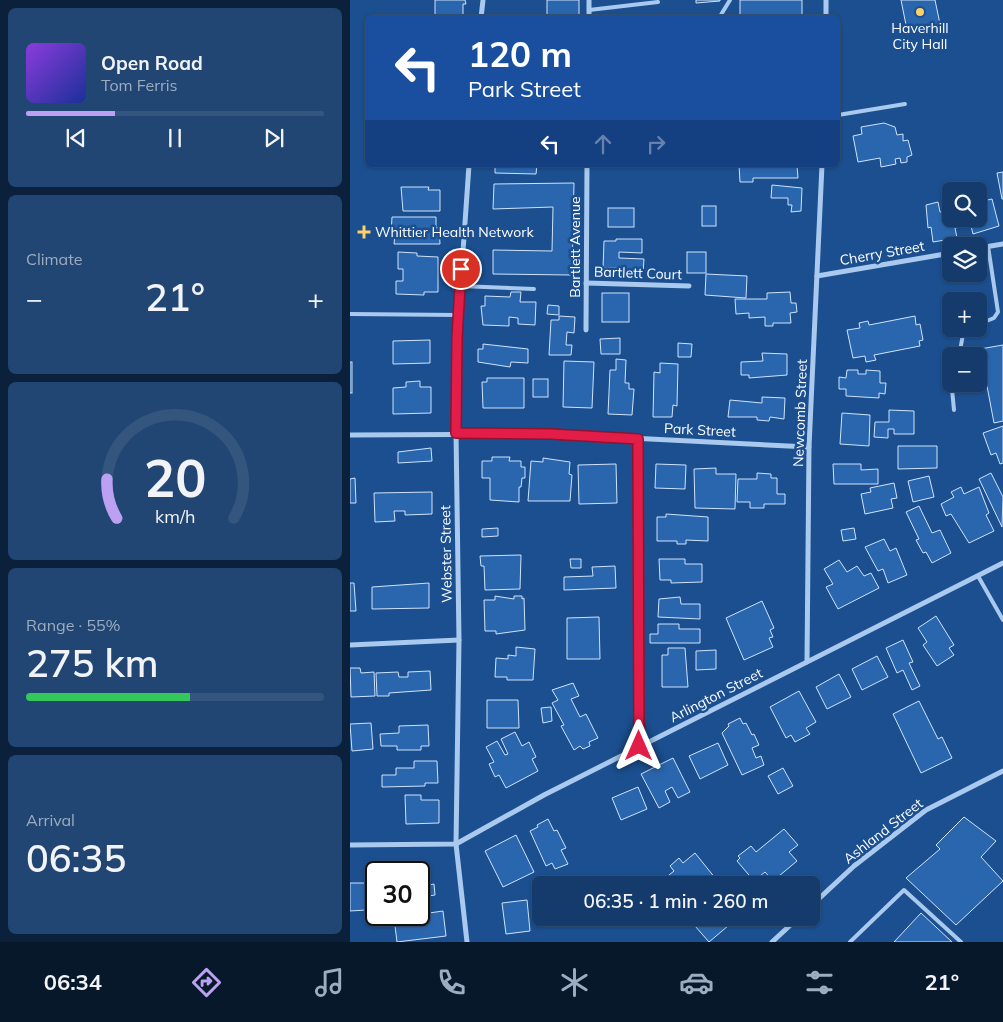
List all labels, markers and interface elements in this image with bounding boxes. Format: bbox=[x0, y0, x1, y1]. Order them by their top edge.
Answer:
marker: Haverhill City Hall bbox=[914, 6, 926, 18]
place label: Haverhill City Hall bbox=[891, 19, 949, 53]
text: 120 m bbox=[468, 32, 572, 76]
icon: left bbox=[385, 35, 450, 100]
text: Open Road bbox=[101, 51, 203, 75]
text: Tom Ferris bbox=[101, 75, 178, 95]
text: Park Street bbox=[468, 75, 581, 103]
icon: previous bbox=[62, 124, 90, 152]
icon: pause bbox=[161, 124, 189, 152]
icon: next bbox=[260, 124, 288, 152]
icon: left bbox=[536, 130, 564, 158]
icon: ahead bbox=[589, 130, 617, 158]
icon: right bbox=[642, 130, 670, 158]
map controls bbox=[942, 182, 987, 392]
button: search bbox=[942, 182, 987, 227]
street label: Bartlett Avenue bbox=[566, 196, 584, 298]
place label: Whittier Health Network bbox=[375, 223, 534, 241]
marker: Whittier Health Network bbox=[357, 225, 371, 239]
street label: Cherry Street bbox=[838, 237, 926, 269]
button: layers bbox=[942, 237, 987, 282]
pin bbox=[440, 248, 482, 290]
text: Climate bbox=[26, 249, 82, 269]
icon: arrive bbox=[447, 255, 475, 283]
street label: Bartlett Court bbox=[594, 262, 682, 284]
text: 21° bbox=[145, 273, 205, 321]
text: − bbox=[26, 281, 43, 316]
text: + bbox=[307, 281, 324, 316]
button: + bbox=[942, 292, 987, 337]
button: − bbox=[942, 347, 987, 392]
street label: Newcomb Street bbox=[789, 359, 811, 467]
street label: Park Street bbox=[664, 419, 736, 441]
text: 20 bbox=[144, 445, 206, 510]
text: km/h bbox=[155, 505, 195, 527]
street label: Webster Street bbox=[436, 505, 456, 603]
text: Range · 55% bbox=[26, 615, 121, 635]
text: 275 km bbox=[26, 639, 159, 687]
street label: Arlington Street bbox=[666, 664, 766, 726]
position arrow bbox=[612, 719, 664, 771]
street label: Ashland Street bbox=[840, 794, 926, 868]
text: Arrival bbox=[26, 810, 75, 830]
text: 06:35 bbox=[26, 834, 126, 882]
speed limit sign: 30 bbox=[365, 861, 430, 926]
text: 06:35 · 1 min · 260 m bbox=[583, 889, 769, 913]
icon: directions bbox=[189, 965, 224, 1000]
icon: music bbox=[312, 965, 347, 1000]
icon: phone bbox=[434, 965, 469, 1000]
icon: climate bbox=[557, 965, 592, 1000]
icon: car bbox=[679, 965, 714, 1000]
icon: filters bbox=[802, 965, 837, 1000]
text: 06:34 bbox=[44, 968, 102, 996]
text: 21° bbox=[924, 968, 959, 996]

